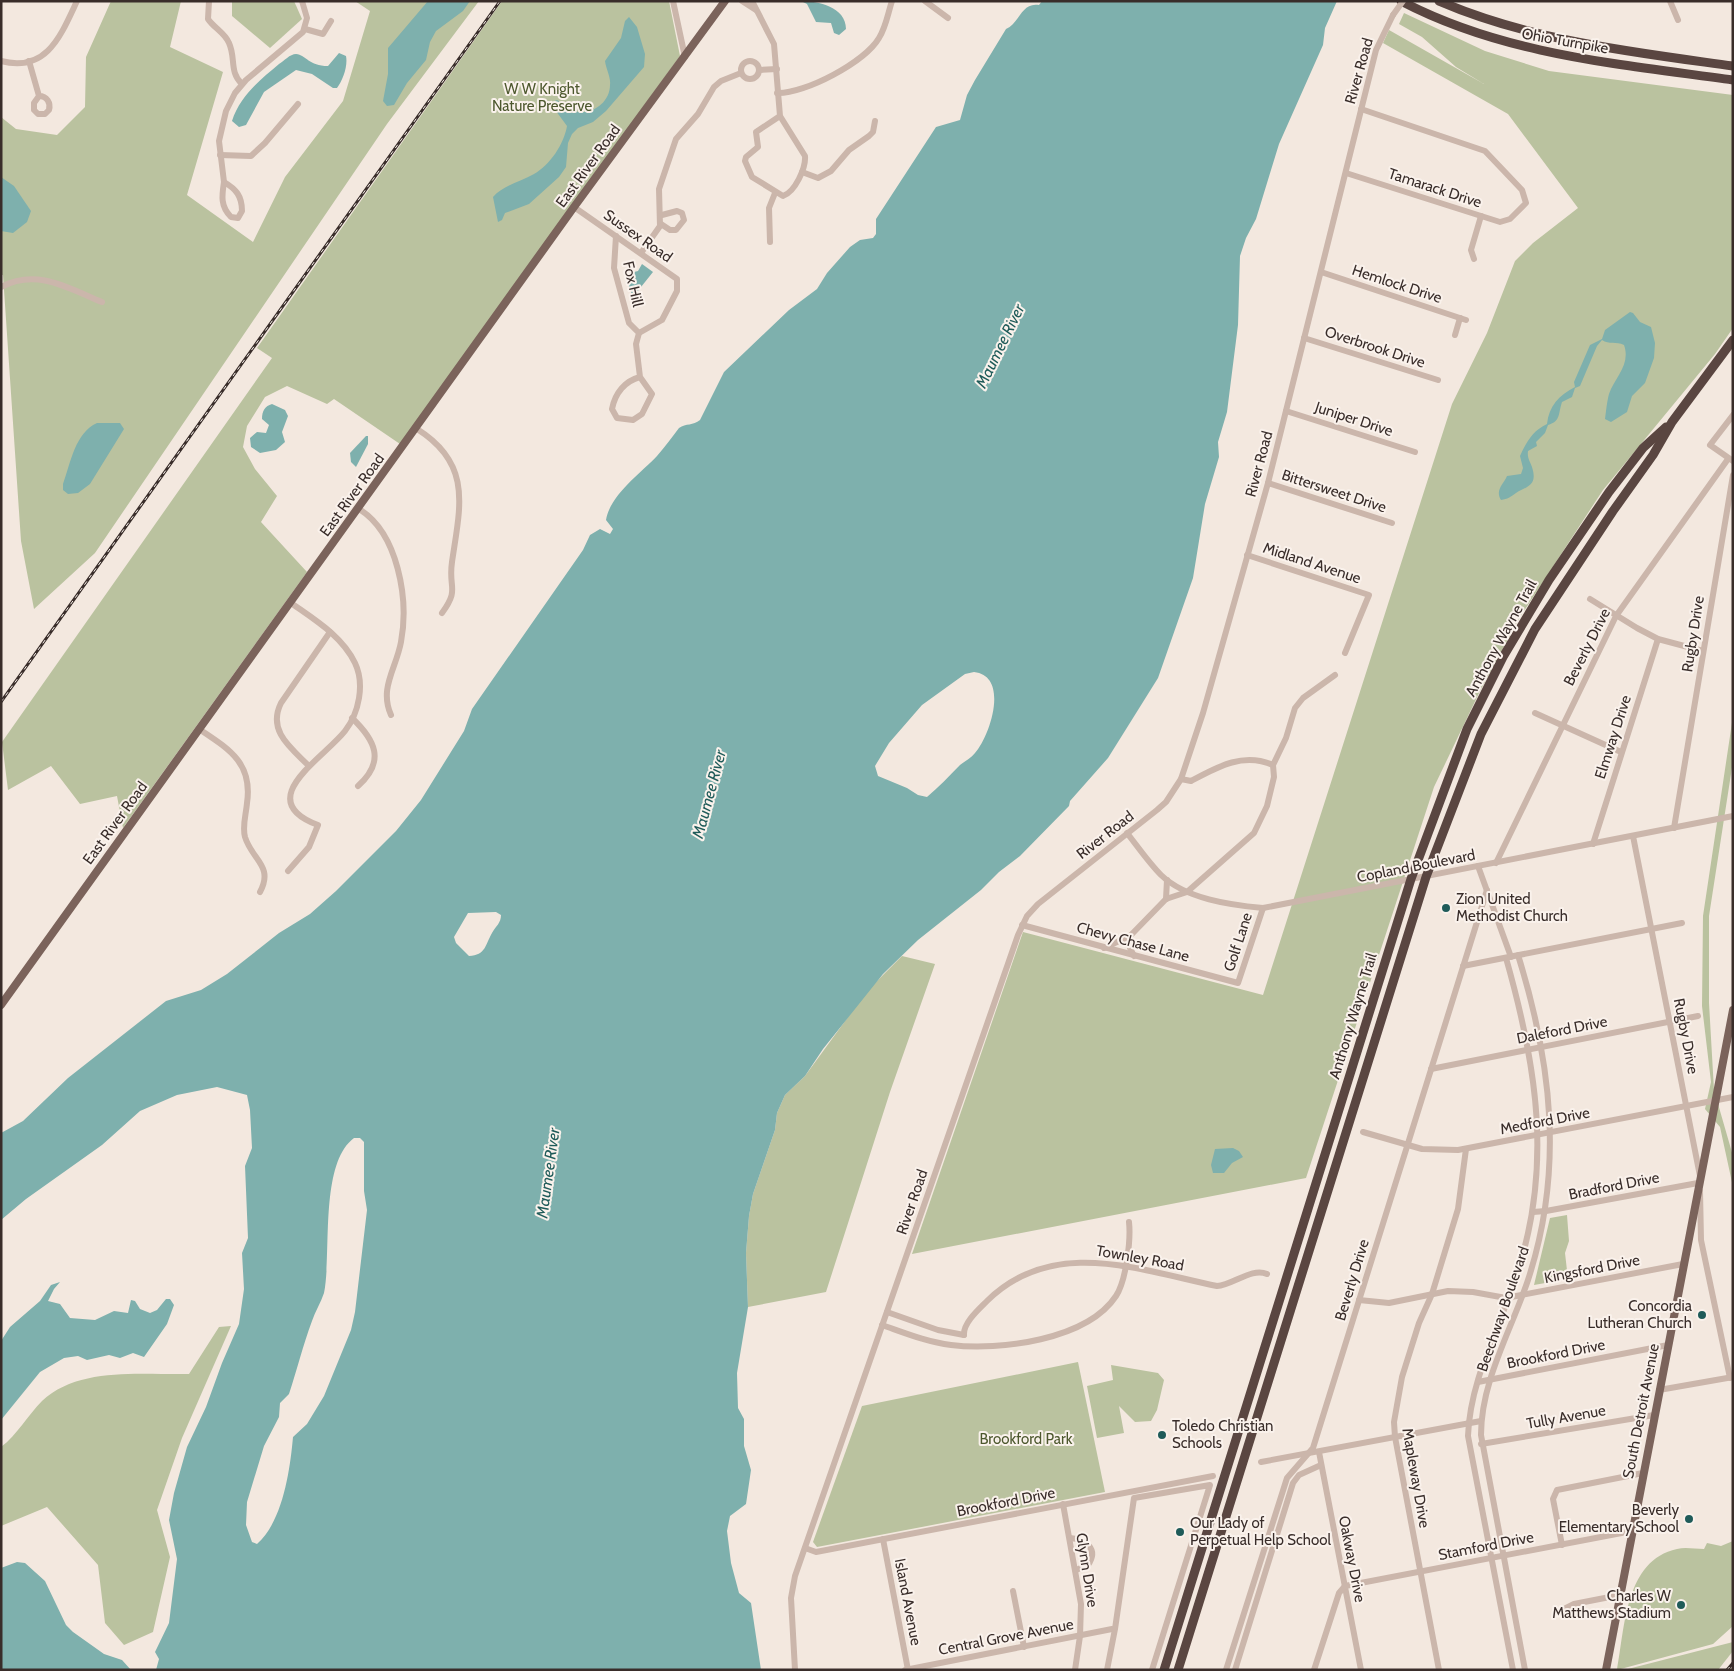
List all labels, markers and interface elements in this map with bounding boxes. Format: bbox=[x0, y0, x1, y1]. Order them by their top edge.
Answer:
street label: Ohio Turnpike bbox=[1520, 25, 1610, 58]
street label: River Road bbox=[1341, 36, 1377, 106]
park label: W W Knight Nature Preserve bbox=[492, 80, 592, 115]
street label: East River Road bbox=[552, 121, 624, 211]
street label: Tamarack Drive bbox=[1386, 164, 1484, 212]
street label: Sussex Road bbox=[600, 206, 676, 266]
street label: Fox Hill bbox=[619, 259, 647, 309]
street label: Hemlock Drive bbox=[1350, 261, 1445, 307]
water label: Maumee River bbox=[971, 300, 1029, 392]
street label: Overbrook Drive bbox=[1323, 322, 1428, 372]
street label: Juniper Drive bbox=[1312, 398, 1396, 440]
street label: River Road bbox=[1242, 429, 1276, 499]
street label: East River Road bbox=[316, 450, 388, 540]
street label: Bittersweet Drive bbox=[1279, 466, 1389, 516]
street label: Midland Avenue bbox=[1261, 539, 1364, 587]
street label: Anthony Wayne Trail bbox=[1461, 576, 1541, 700]
street label: Rugby Drive bbox=[1678, 594, 1708, 673]
street label: Beverly Drive bbox=[1560, 605, 1614, 689]
street label: Elmway Drive bbox=[1591, 692, 1635, 781]
water label: Maumee River bbox=[688, 747, 730, 841]
street label: East River Road bbox=[79, 778, 151, 868]
street label: River Road bbox=[1073, 807, 1137, 863]
street label: Copland Boulevard bbox=[1355, 846, 1477, 886]
place label: Zion United Methodist Church bbox=[1456, 890, 1568, 925]
marker: Zion United Methodist Church bbox=[1440, 902, 1452, 914]
street label: Golf Lane bbox=[1220, 910, 1256, 974]
street label: Chevy Chase Lane bbox=[1075, 918, 1192, 966]
street label: Anthony Wayne Trail bbox=[1325, 950, 1381, 1081]
street label: Rugby Drive bbox=[1670, 997, 1702, 1076]
street label: Daleford Drive bbox=[1515, 1012, 1609, 1048]
street label: Medford Drive bbox=[1499, 1103, 1592, 1139]
water label: Maumee River bbox=[532, 1126, 564, 1220]
street label: River Road bbox=[892, 1167, 932, 1237]
street label: Bradford Drive bbox=[1567, 1168, 1661, 1204]
street label: Beverly Drive bbox=[1331, 1237, 1373, 1323]
street label: Townley Road bbox=[1095, 1241, 1185, 1275]
street label: Beechway Boulevard bbox=[1473, 1244, 1533, 1374]
street label: Kingsford Drive bbox=[1543, 1251, 1642, 1287]
place label: Concordia Lutheran Church bbox=[1588, 1297, 1693, 1332]
marker: Concordia Lutheran Church bbox=[1696, 1309, 1708, 1321]
street label: Brookford Drive bbox=[1505, 1336, 1607, 1372]
street label: South Detroit Avenue bbox=[1619, 1342, 1663, 1480]
street label: Tully Avenue bbox=[1525, 1401, 1607, 1433]
place label: Toledo Christian Schools bbox=[1172, 1417, 1273, 1452]
street label: Mapleway Drive bbox=[1398, 1427, 1434, 1530]
marker: Toledo Christian Schools bbox=[1156, 1429, 1168, 1441]
park label: Brookford Park bbox=[980, 1430, 1073, 1448]
street label: Brookford Drive bbox=[955, 1484, 1057, 1520]
place label: Beverly Elementary School bbox=[1559, 1501, 1679, 1536]
marker: Beverly Elementary School bbox=[1683, 1513, 1695, 1525]
place label: Our Lady of Perpetual Help School bbox=[1190, 1514, 1331, 1549]
street label: Oakway Drive bbox=[1335, 1514, 1369, 1604]
marker: Our Lady of Perpetual Help School bbox=[1174, 1526, 1186, 1538]
street label: Stamford Drive bbox=[1437, 1528, 1536, 1564]
street label: Glynn Drive bbox=[1072, 1532, 1102, 1609]
street label: Island Avenue bbox=[891, 1557, 925, 1647]
place label: Charles W Matthews Stadium bbox=[1552, 1587, 1672, 1622]
marker: Charles W Matthews Stadium bbox=[1675, 1599, 1687, 1611]
street label: Central Grove Avenue bbox=[937, 1615, 1075, 1659]

